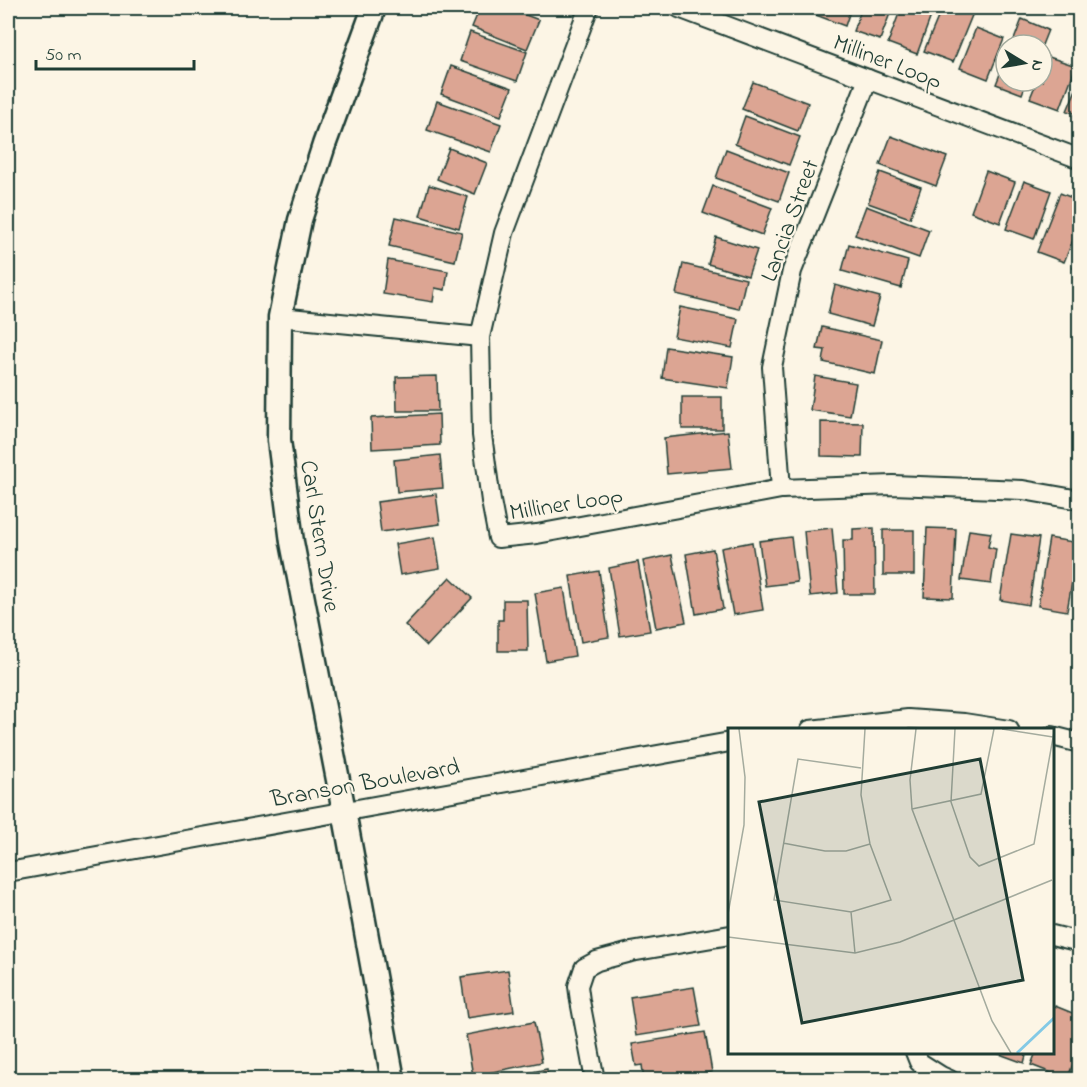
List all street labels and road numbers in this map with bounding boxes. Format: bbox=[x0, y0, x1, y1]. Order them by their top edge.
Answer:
street label: Milliner Loop bbox=[828, 27, 947, 100]
street label: Lancia Street bbox=[753, 155, 830, 287]
street label: Carl Stern Drive bbox=[289, 458, 348, 615]
street label: Milliner Loop bbox=[507, 479, 626, 532]
street label: Branson Boulevard bbox=[267, 751, 463, 818]

